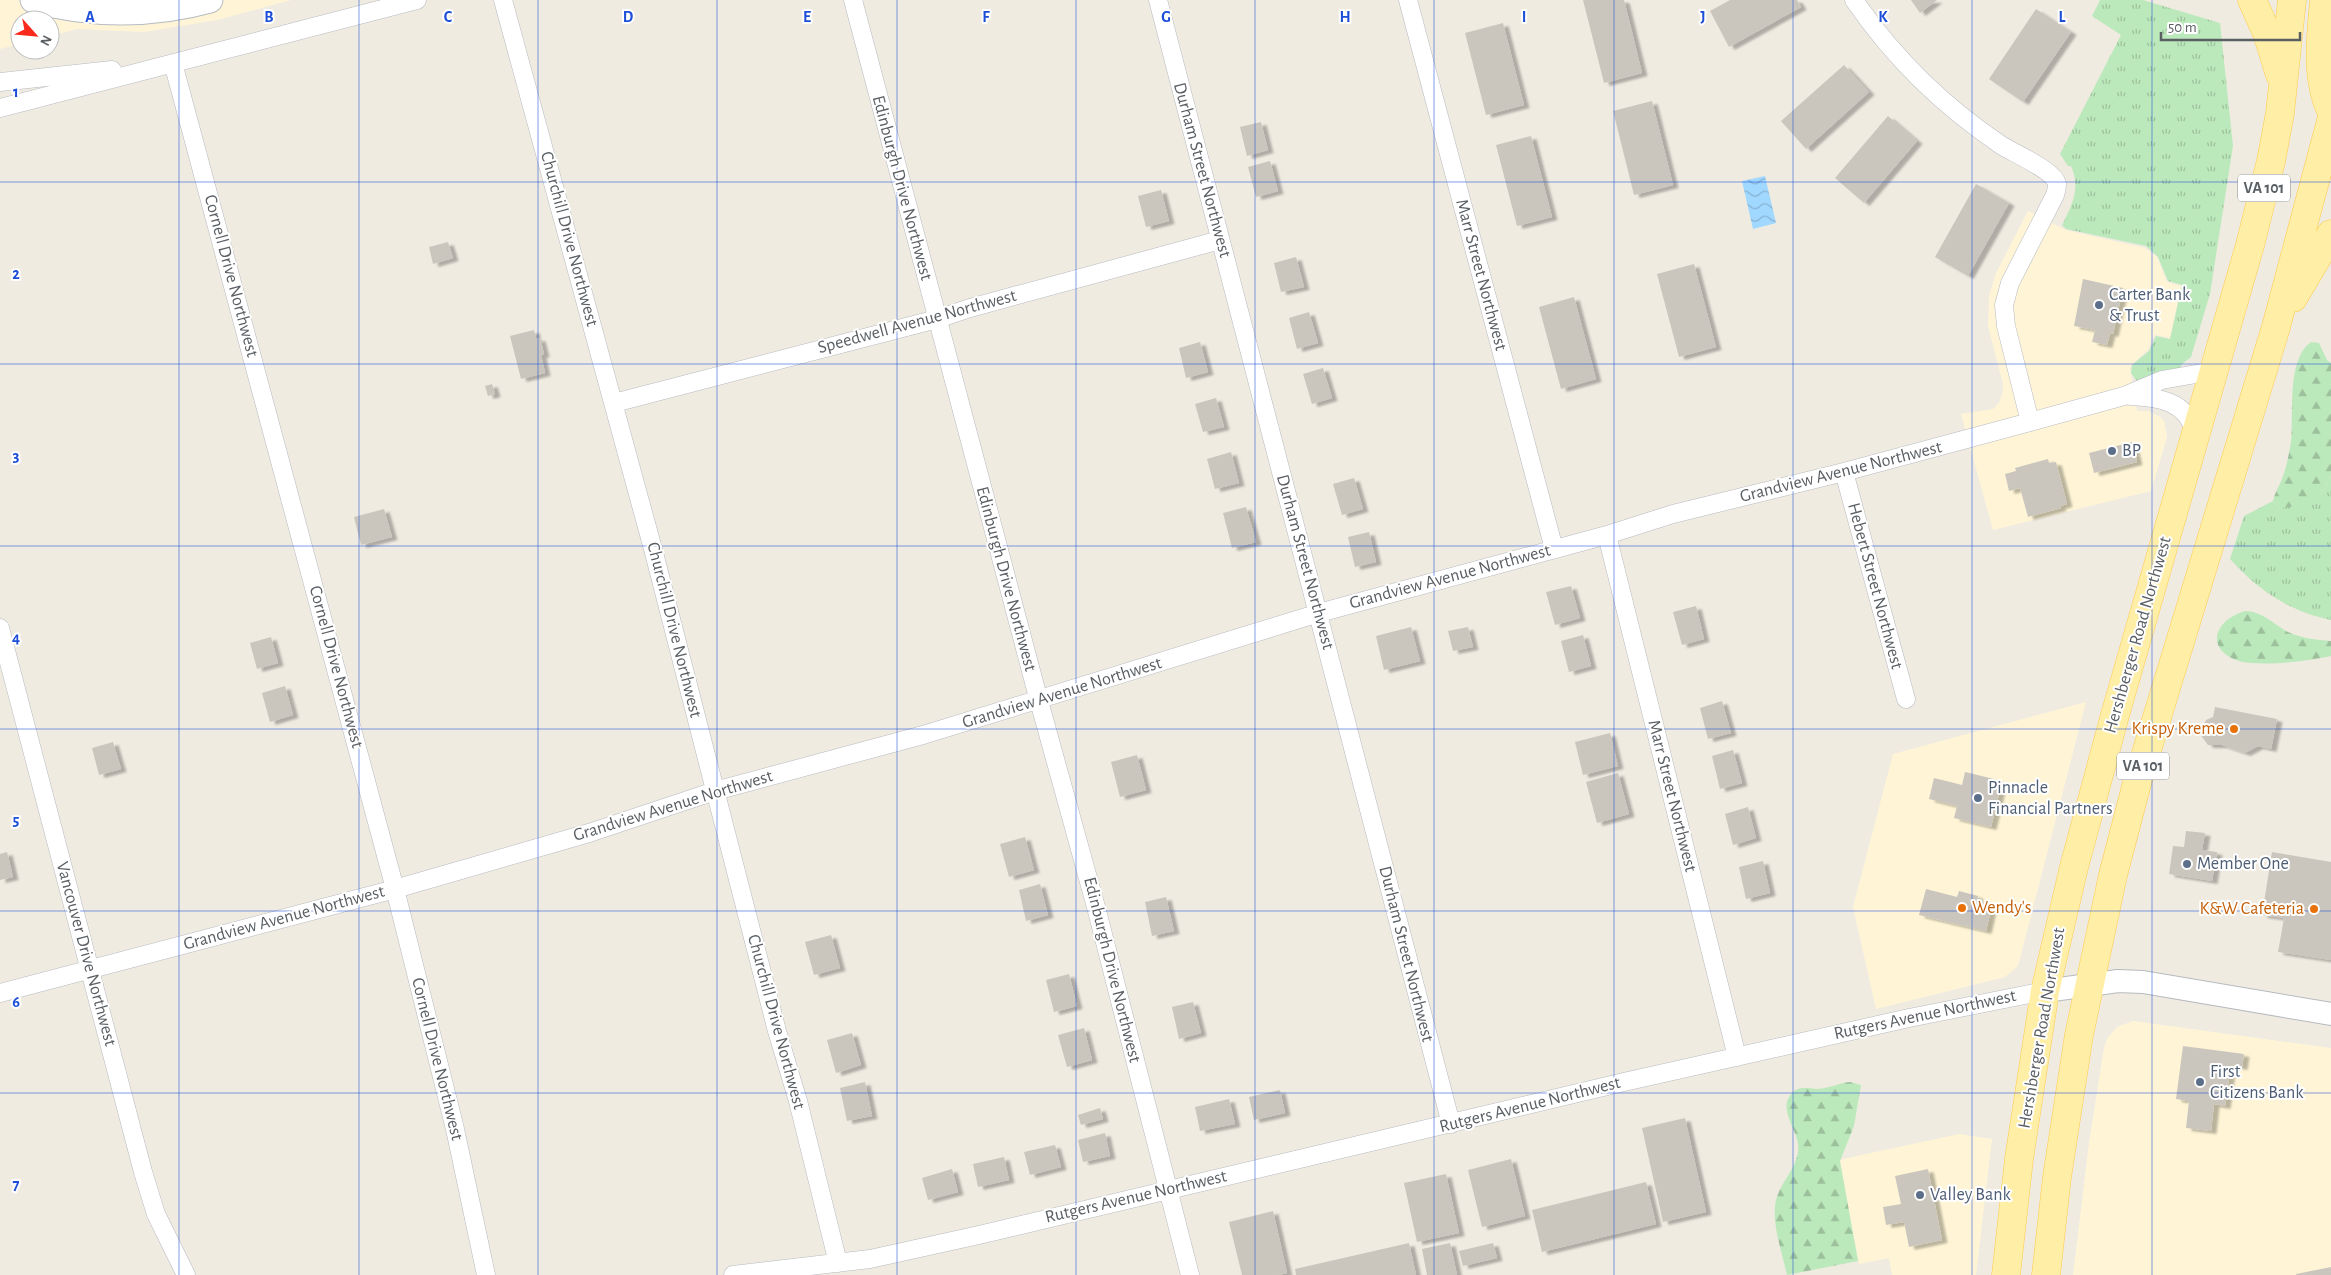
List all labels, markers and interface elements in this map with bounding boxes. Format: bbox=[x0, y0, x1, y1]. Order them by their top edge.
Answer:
text: A bbox=[85, 9, 95, 25]
text: B bbox=[264, 9, 274, 25]
text: C bbox=[444, 9, 453, 25]
text: D bbox=[623, 9, 634, 25]
text: E bbox=[803, 9, 811, 25]
text: F bbox=[982, 9, 990, 25]
text: G bbox=[1161, 9, 1171, 25]
text: H bbox=[1339, 9, 1351, 25]
text: I bbox=[1522, 9, 1526, 25]
text: J bbox=[1700, 9, 1706, 25]
text: K bbox=[1878, 9, 1888, 25]
text: L bbox=[2059, 9, 2066, 25]
north arrow bbox=[10, 10, 60, 60]
scale bar bbox=[2161, 10, 2300, 42]
text: 50 m bbox=[2168, 20, 2197, 35]
text: N bbox=[37, 33, 54, 48]
street label: Durham Street Northwest bbox=[1170, 81, 1234, 260]
text: 1 bbox=[13, 84, 19, 100]
street label: Edinburgh Drive Northwest bbox=[869, 94, 935, 283]
street label: Churchill Drive Northwest bbox=[537, 150, 601, 329]
road number: VA 101 bbox=[2238, 174, 2290, 202]
street label: Cornell Drive Northwest bbox=[201, 193, 261, 359]
street label: Marr Street Northwest bbox=[1452, 197, 1510, 353]
text: 2 bbox=[12, 266, 20, 282]
place label: Carter Bank & Trust bbox=[2109, 286, 2191, 325]
street label: Speedwell Avenue Northwest bbox=[816, 287, 1018, 357]
marker: Carter Bank & Trust bbox=[2093, 299, 2105, 311]
street label: Grandview Avenue Northwest bbox=[1738, 438, 1944, 506]
place label: BP bbox=[2122, 442, 2141, 460]
marker: BP bbox=[2106, 445, 2118, 457]
text: 3 bbox=[13, 448, 20, 464]
street label: Durham Street Northwest bbox=[1273, 473, 1337, 652]
street label: Edinburgh Drive Northwest bbox=[973, 485, 1039, 674]
street label: Hebert Street Northwest bbox=[1844, 501, 1906, 671]
street label: Hershberger Road Northwest bbox=[2101, 534, 2175, 735]
street label: Churchill Drive Northwest bbox=[643, 540, 705, 720]
street label: Grandview Avenue Northwest bbox=[1348, 541, 1553, 613]
street label: Cornell Drive Northwest bbox=[306, 584, 366, 750]
text: 4 bbox=[12, 630, 20, 646]
street label: Grandview Avenue Northwest bbox=[960, 654, 1164, 732]
street label: Marr Street Northwest bbox=[1644, 718, 1700, 874]
place label: Krispy Kreme bbox=[2131, 720, 2224, 738]
marker: Krispy Kreme bbox=[2228, 723, 2240, 735]
road number: VA 101 bbox=[2117, 752, 2169, 779]
street label: Grandview Avenue Northwest bbox=[571, 767, 775, 845]
place label: Pinnacle Financial Partners bbox=[1988, 779, 2113, 818]
marker: Pinnacle Financial Partners bbox=[1972, 792, 1984, 804]
text: 5 bbox=[13, 812, 20, 828]
place label: Member One bbox=[2197, 855, 2289, 873]
marker: Member One bbox=[2181, 858, 2193, 870]
street label: Vancouver Drive Northwest bbox=[53, 860, 119, 1048]
street label: Durham Street Northwest bbox=[1375, 864, 1437, 1044]
street label: Edinburgh Drive Northwest bbox=[1080, 875, 1144, 1065]
street label: Grandview Avenue Northwest bbox=[182, 882, 387, 954]
place label: Wendy's bbox=[1972, 899, 2032, 917]
place label: K&W Cafeteria bbox=[2199, 900, 2304, 918]
marker: Wendy's bbox=[1956, 902, 1968, 914]
marker: K&W Cafeteria bbox=[2308, 903, 2320, 915]
street label: Hershberger Road Northwest bbox=[2015, 926, 2069, 1130]
street label: Churchill Drive Northwest bbox=[744, 933, 808, 1112]
street label: Cornell Drive Northwest bbox=[408, 976, 466, 1142]
street label: Rutgers Avenue Northwest bbox=[1832, 987, 2018, 1043]
text: 6 bbox=[12, 994, 20, 1010]
place label: First Citizens Bank bbox=[2210, 1063, 2304, 1102]
street label: Rutgers Avenue Northwest bbox=[1438, 1074, 1623, 1136]
marker: First Citizens Bank bbox=[2194, 1076, 2206, 1088]
street label: Rutgers Avenue Northwest bbox=[1043, 1167, 1229, 1227]
text: 7 bbox=[13, 1177, 20, 1193]
place label: Valley Bank bbox=[1930, 1186, 2011, 1204]
marker: Valley Bank bbox=[1914, 1189, 1926, 1201]

